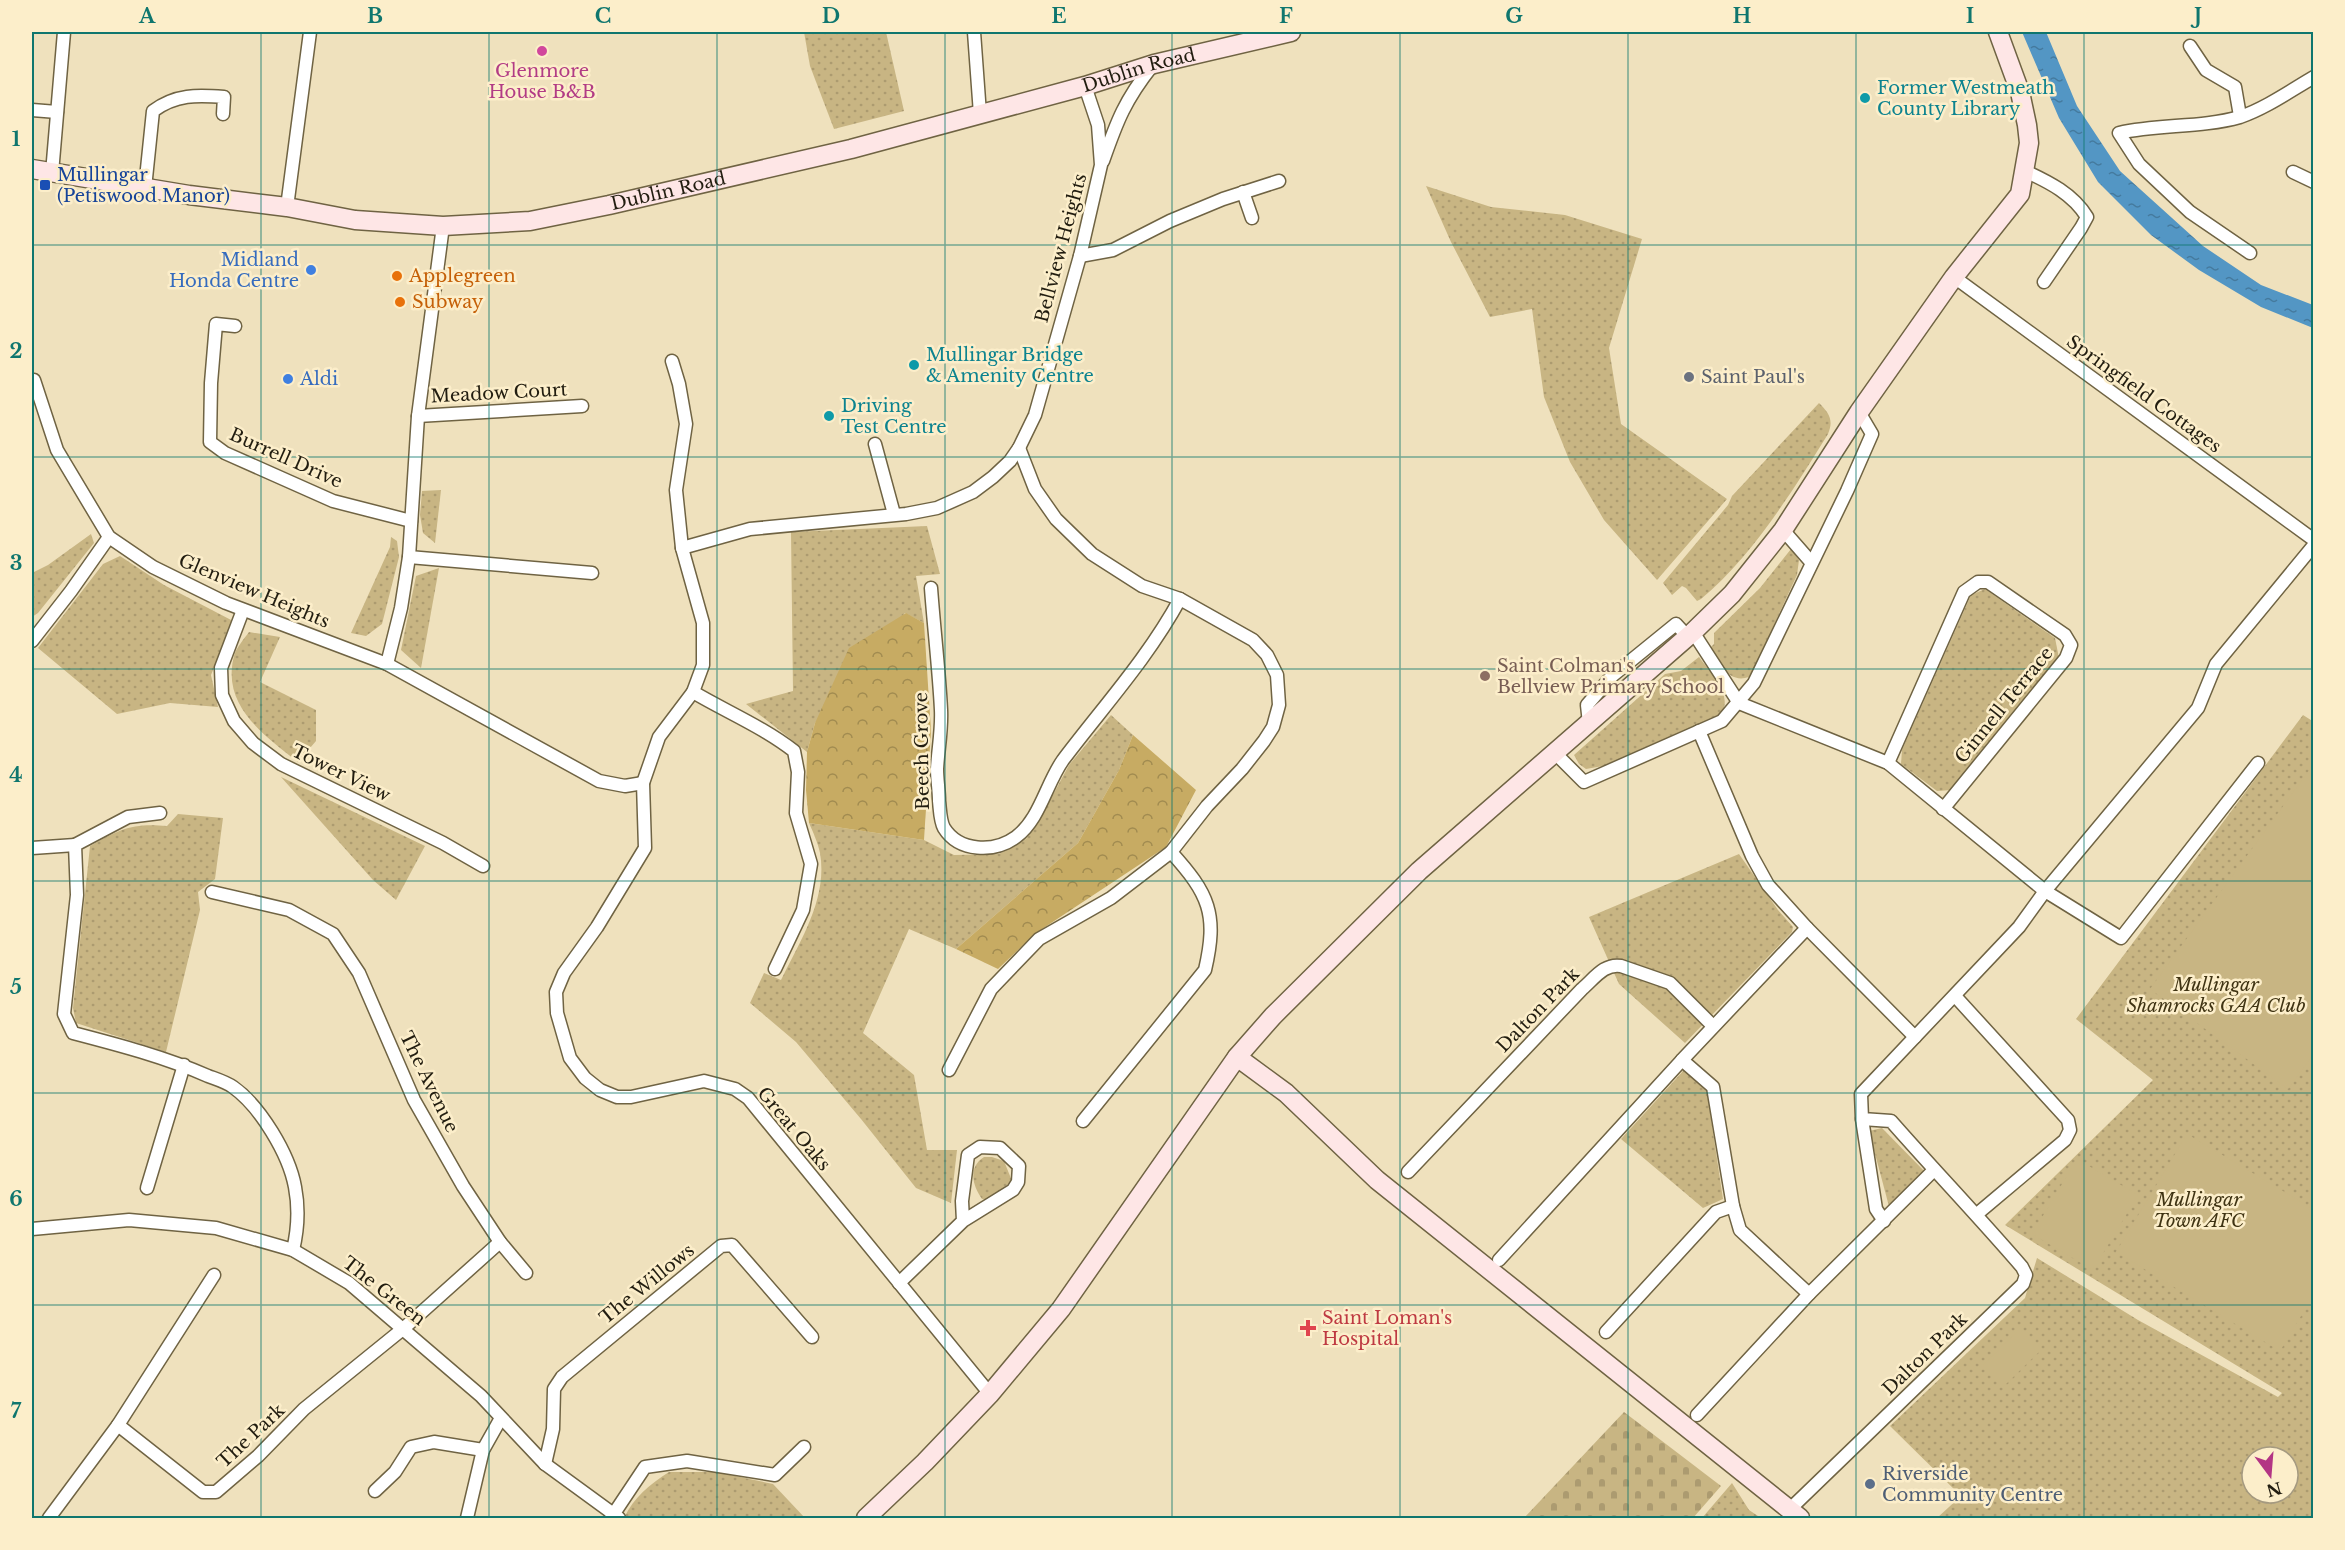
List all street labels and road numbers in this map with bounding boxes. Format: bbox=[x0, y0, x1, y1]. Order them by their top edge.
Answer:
street label: Dublin Road bbox=[1079, 44, 1198, 97]
street label: Dublin Road bbox=[609, 167, 728, 215]
street label: Bellview Heights bbox=[1030, 171, 1092, 325]
street label: Springfield Cottages bbox=[2062, 330, 2226, 458]
street label: Meadow Court bbox=[430, 378, 568, 408]
street label: Burrell Drive bbox=[226, 423, 346, 493]
street label: Glenview Heights bbox=[175, 549, 333, 633]
street label: Ginnell Terrace bbox=[1950, 642, 2058, 768]
street label: Beech Grove bbox=[910, 692, 934, 810]
street label: Tower View bbox=[288, 740, 395, 807]
street label: Dalton Park bbox=[1492, 963, 1584, 1057]
street label: The Avenue bbox=[395, 1028, 463, 1136]
street label: Great Oaks bbox=[753, 1083, 835, 1175]
street label: The Willows bbox=[595, 1239, 699, 1329]
street label: The Green bbox=[338, 1252, 430, 1330]
street label: Dalton Park bbox=[1878, 1308, 1972, 1400]
street label: The Park bbox=[213, 1399, 289, 1473]

